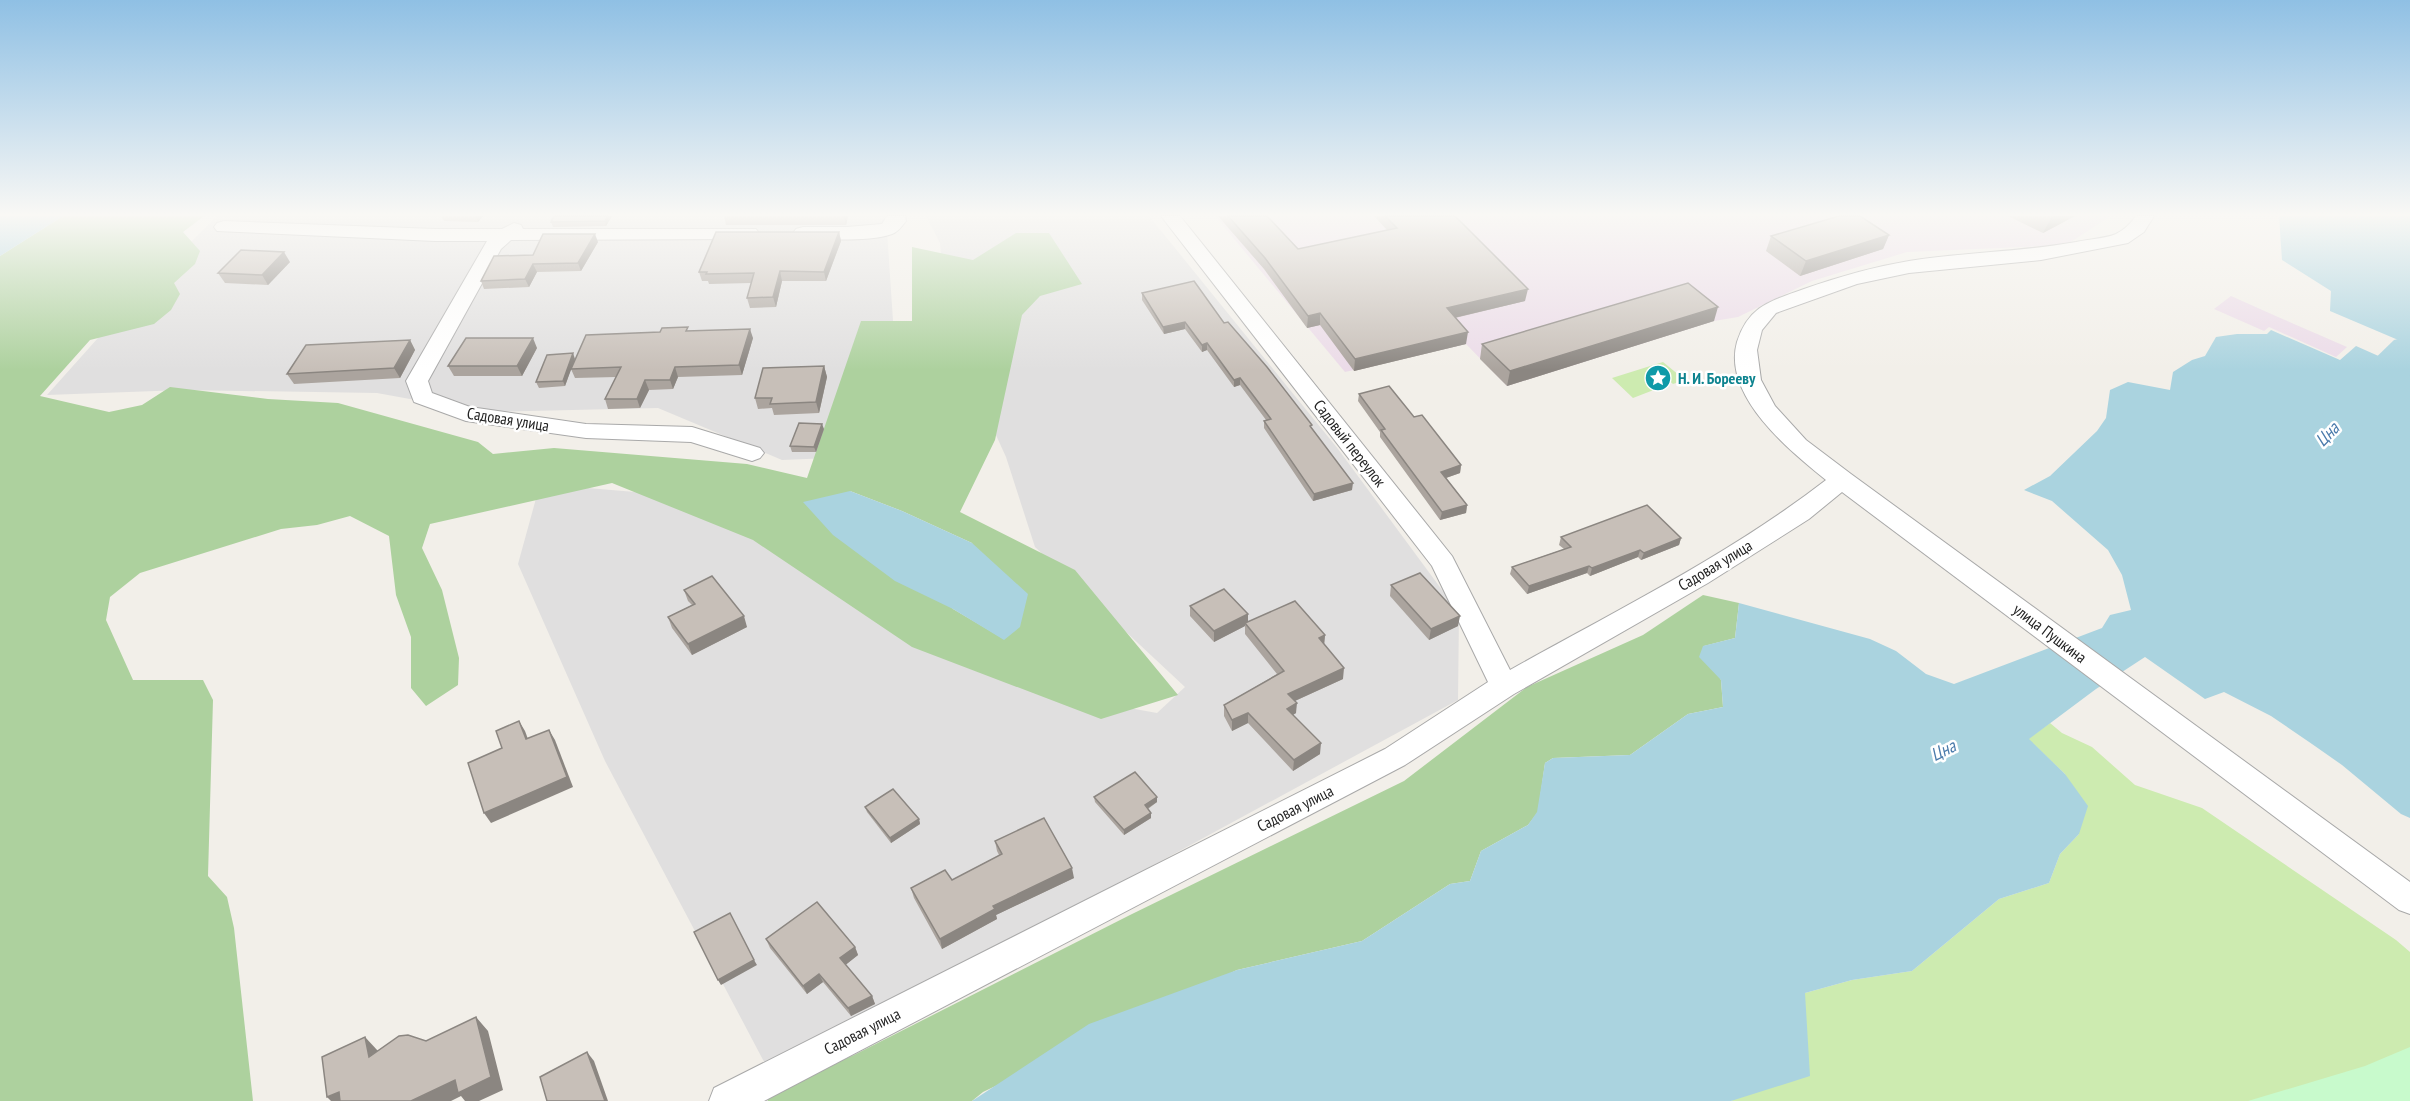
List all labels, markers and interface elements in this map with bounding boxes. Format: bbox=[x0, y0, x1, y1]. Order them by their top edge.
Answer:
place icon: Н. И. Борееву bbox=[1643, 363, 1673, 393]
place label: Н. И. Борееву bbox=[1678, 368, 1756, 388]
street label: Садовый переулок bbox=[1310, 395, 1391, 491]
street label: Садовая улица bbox=[466, 403, 550, 435]
water label: Цна bbox=[2310, 416, 2344, 451]
street label: Садовая улица bbox=[1674, 535, 1756, 595]
street label: улица Пушкина bbox=[2009, 599, 2091, 667]
water label: Цна bbox=[1927, 734, 1960, 766]
street label: Садовая улица bbox=[1254, 780, 1336, 836]
street label: Садовая улица bbox=[821, 1003, 903, 1059]

